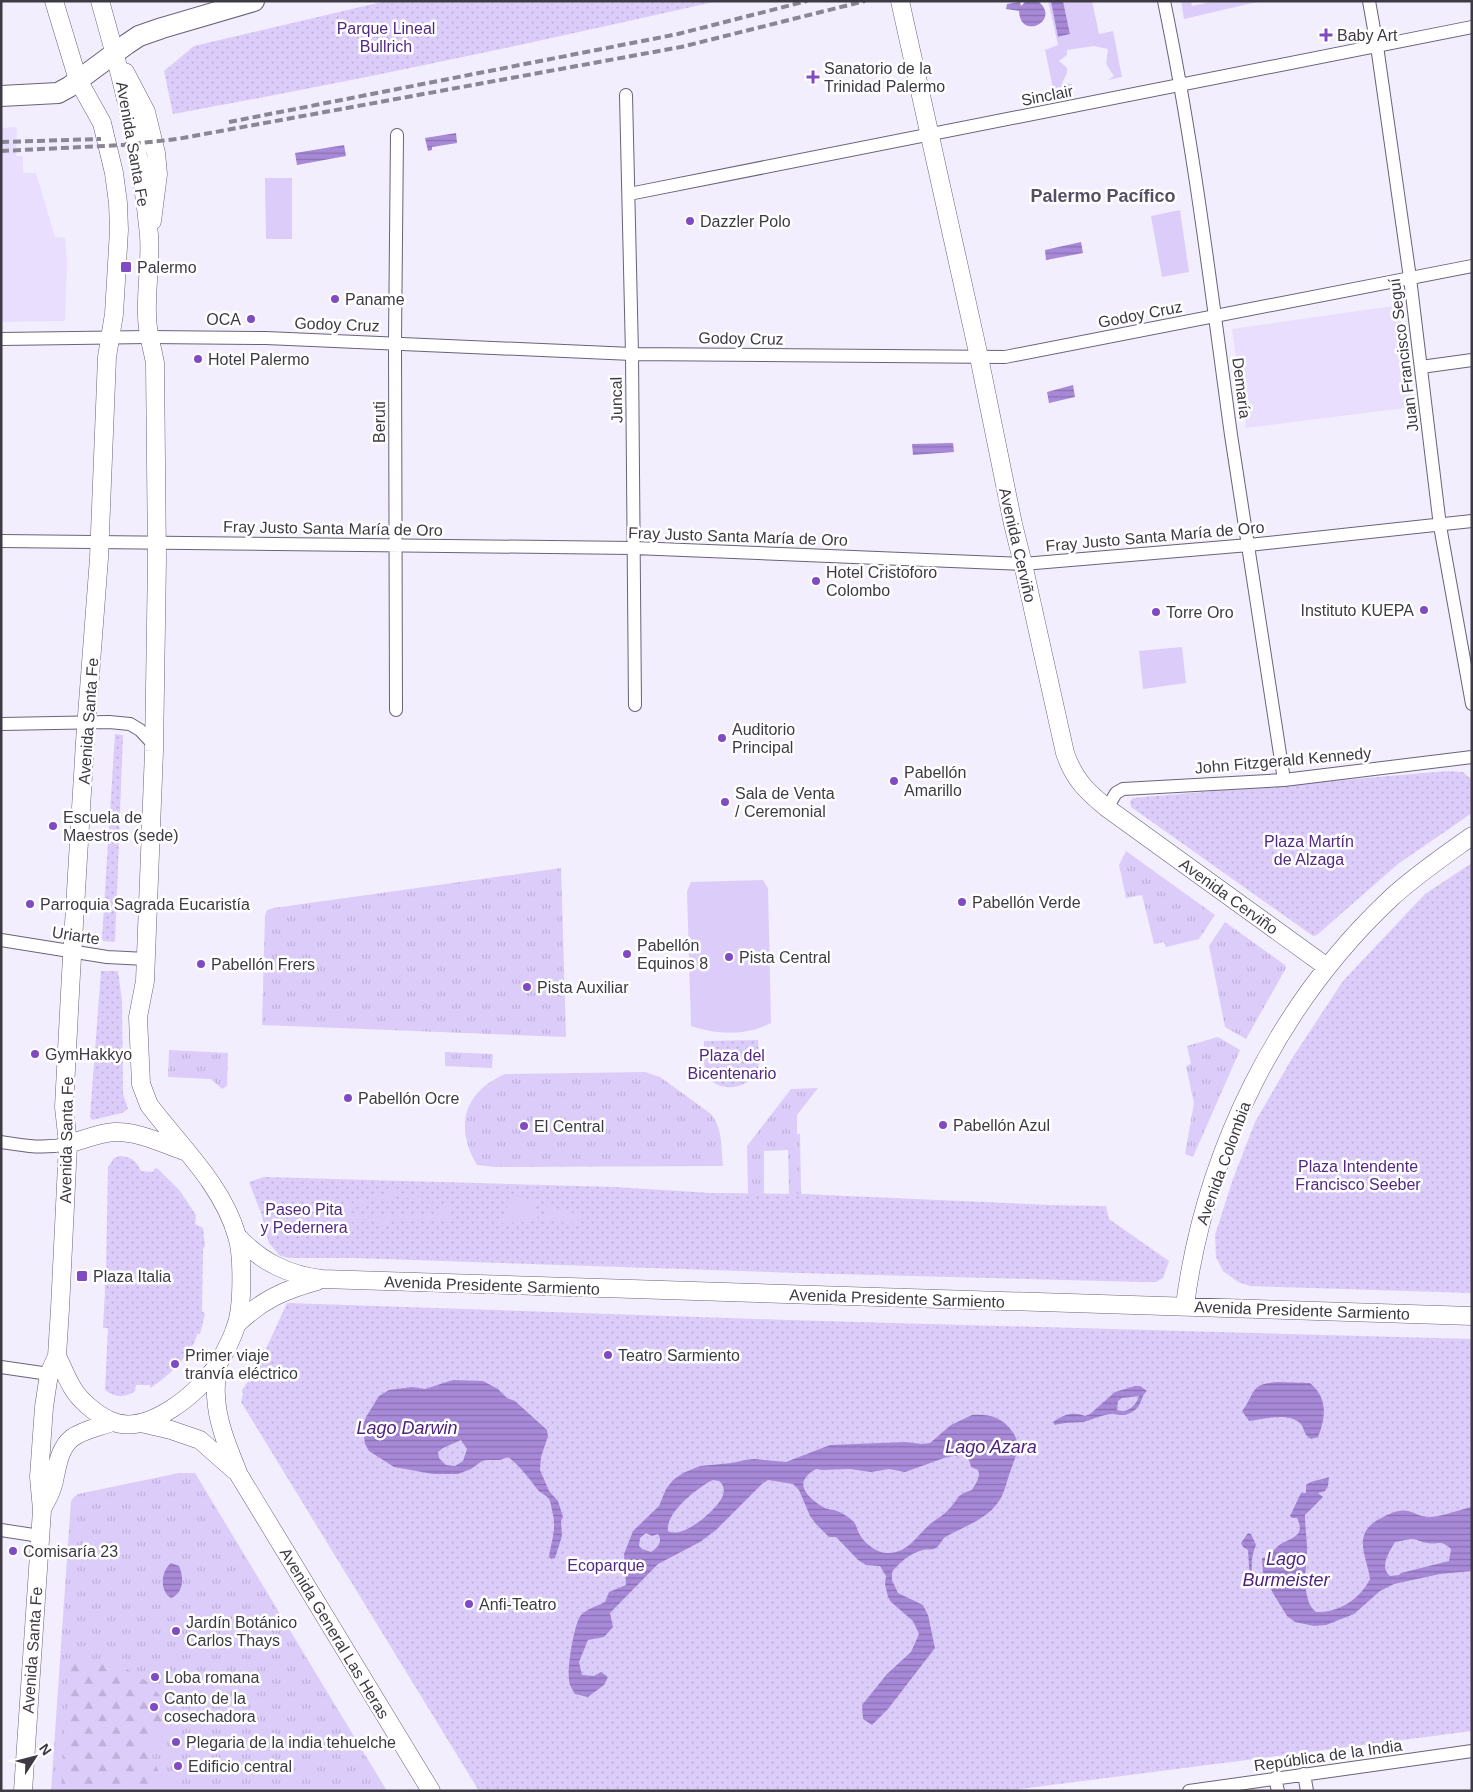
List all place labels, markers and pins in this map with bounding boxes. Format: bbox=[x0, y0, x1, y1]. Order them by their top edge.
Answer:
place label: Baby Art bbox=[1337, 27, 1398, 44]
marker: Baby Art bbox=[1319, 28, 1333, 42]
place label: Sanatorio de la Trinidad Palermo bbox=[824, 60, 945, 95]
marker: Sanatorio de la Trinidad Palermo bbox=[806, 70, 820, 84]
place label: Dazzler Polo bbox=[700, 213, 791, 230]
marker: Dazzler Polo bbox=[684, 215, 696, 227]
place label: Palermo bbox=[137, 259, 197, 276]
marker: Palermo bbox=[119, 260, 133, 274]
place label: Paname bbox=[345, 291, 405, 308]
marker: Paname bbox=[329, 293, 341, 305]
place label: OCA bbox=[206, 311, 241, 328]
marker: OCA bbox=[245, 313, 257, 325]
place label: Hotel Palermo bbox=[208, 351, 309, 368]
marker: Hotel Palermo bbox=[192, 353, 204, 365]
place label: Hotel Cristoforo Colombo bbox=[826, 564, 937, 599]
marker: Hotel Cristoforo Colombo bbox=[810, 575, 822, 587]
place label: Instituto KUEPA bbox=[1300, 602, 1414, 619]
place label: Torre Oro bbox=[1166, 604, 1234, 621]
marker: Instituto KUEPA bbox=[1418, 604, 1430, 616]
marker: Torre Oro bbox=[1150, 606, 1162, 618]
place label: Auditorio Principal bbox=[732, 721, 795, 756]
marker: Auditorio Principal bbox=[716, 732, 728, 744]
place label: Pabellón Amarillo bbox=[904, 764, 966, 799]
marker: Pabellón Amarillo bbox=[888, 775, 900, 787]
place label: Sala de Venta / Ceremonial bbox=[735, 785, 835, 820]
marker: Sala de Venta / Ceremonial bbox=[719, 796, 731, 808]
place label: Escuela de Maestros (sede) bbox=[63, 809, 179, 844]
marker: Escuela de Maestros (sede) bbox=[47, 820, 59, 832]
place label: Pabellón Verde bbox=[972, 894, 1081, 911]
place label: Parroquia Sagrada Eucaristía bbox=[40, 896, 250, 913]
marker: Pabellón Verde bbox=[956, 896, 968, 908]
marker: Parroquia Sagrada Eucaristía bbox=[24, 898, 36, 910]
place label: Pabellón Equinos 8 bbox=[637, 937, 708, 972]
marker: Pabellón Equinos 8 bbox=[621, 948, 633, 960]
place label: Pista Central bbox=[739, 949, 831, 966]
marker: Pista Central bbox=[723, 951, 735, 963]
place label: Pabellón Frers bbox=[211, 956, 315, 973]
marker: Pabellón Frers bbox=[195, 958, 207, 970]
place label: Pista Auxiliar bbox=[537, 979, 629, 996]
marker: Pista Auxiliar bbox=[521, 981, 533, 993]
place label: GymHakkyo bbox=[45, 1046, 132, 1063]
marker: GymHakkyo bbox=[29, 1048, 41, 1060]
place label: Pabellón Ocre bbox=[358, 1090, 459, 1107]
marker: Pabellón Ocre bbox=[342, 1092, 354, 1104]
place label: Pabellón Azul bbox=[953, 1117, 1050, 1134]
place label: El Central bbox=[534, 1118, 604, 1135]
marker: Pabellón Azul bbox=[937, 1119, 949, 1131]
marker: El Central bbox=[518, 1120, 530, 1132]
place label: Plaza Italia bbox=[93, 1268, 171, 1285]
marker: Plaza Italia bbox=[75, 1269, 89, 1283]
place label: Primer viaje tranvía eléctrico bbox=[185, 1347, 298, 1382]
place label: Teatro Sarmiento bbox=[618, 1347, 740, 1364]
marker: Teatro Sarmiento bbox=[602, 1349, 614, 1361]
marker: Primer viaje tranvía eléctrico bbox=[169, 1358, 181, 1370]
place label: Comisaría 23 bbox=[23, 1543, 118, 1560]
marker: Comisaría 23 bbox=[7, 1545, 19, 1557]
place label: Anfi-Teatro bbox=[479, 1596, 556, 1613]
marker: Anfi-Teatro bbox=[463, 1598, 475, 1610]
place label: Jardín Botánico Carlos Thays bbox=[186, 1614, 297, 1649]
marker: Jardín Botánico Carlos Thays bbox=[170, 1625, 182, 1637]
place label: Loba romana bbox=[165, 1669, 259, 1686]
marker: Loba romana bbox=[149, 1671, 161, 1683]
place label: Canto de la cosechadora bbox=[164, 1690, 256, 1725]
marker: Canto de la cosechadora bbox=[148, 1701, 160, 1713]
place label: Plegaria de la india tehuelche bbox=[186, 1734, 396, 1751]
marker: Plegaria de la india tehuelche bbox=[170, 1736, 182, 1748]
place label: Edificio central bbox=[188, 1758, 292, 1775]
marker: Edificio central bbox=[172, 1760, 184, 1772]

